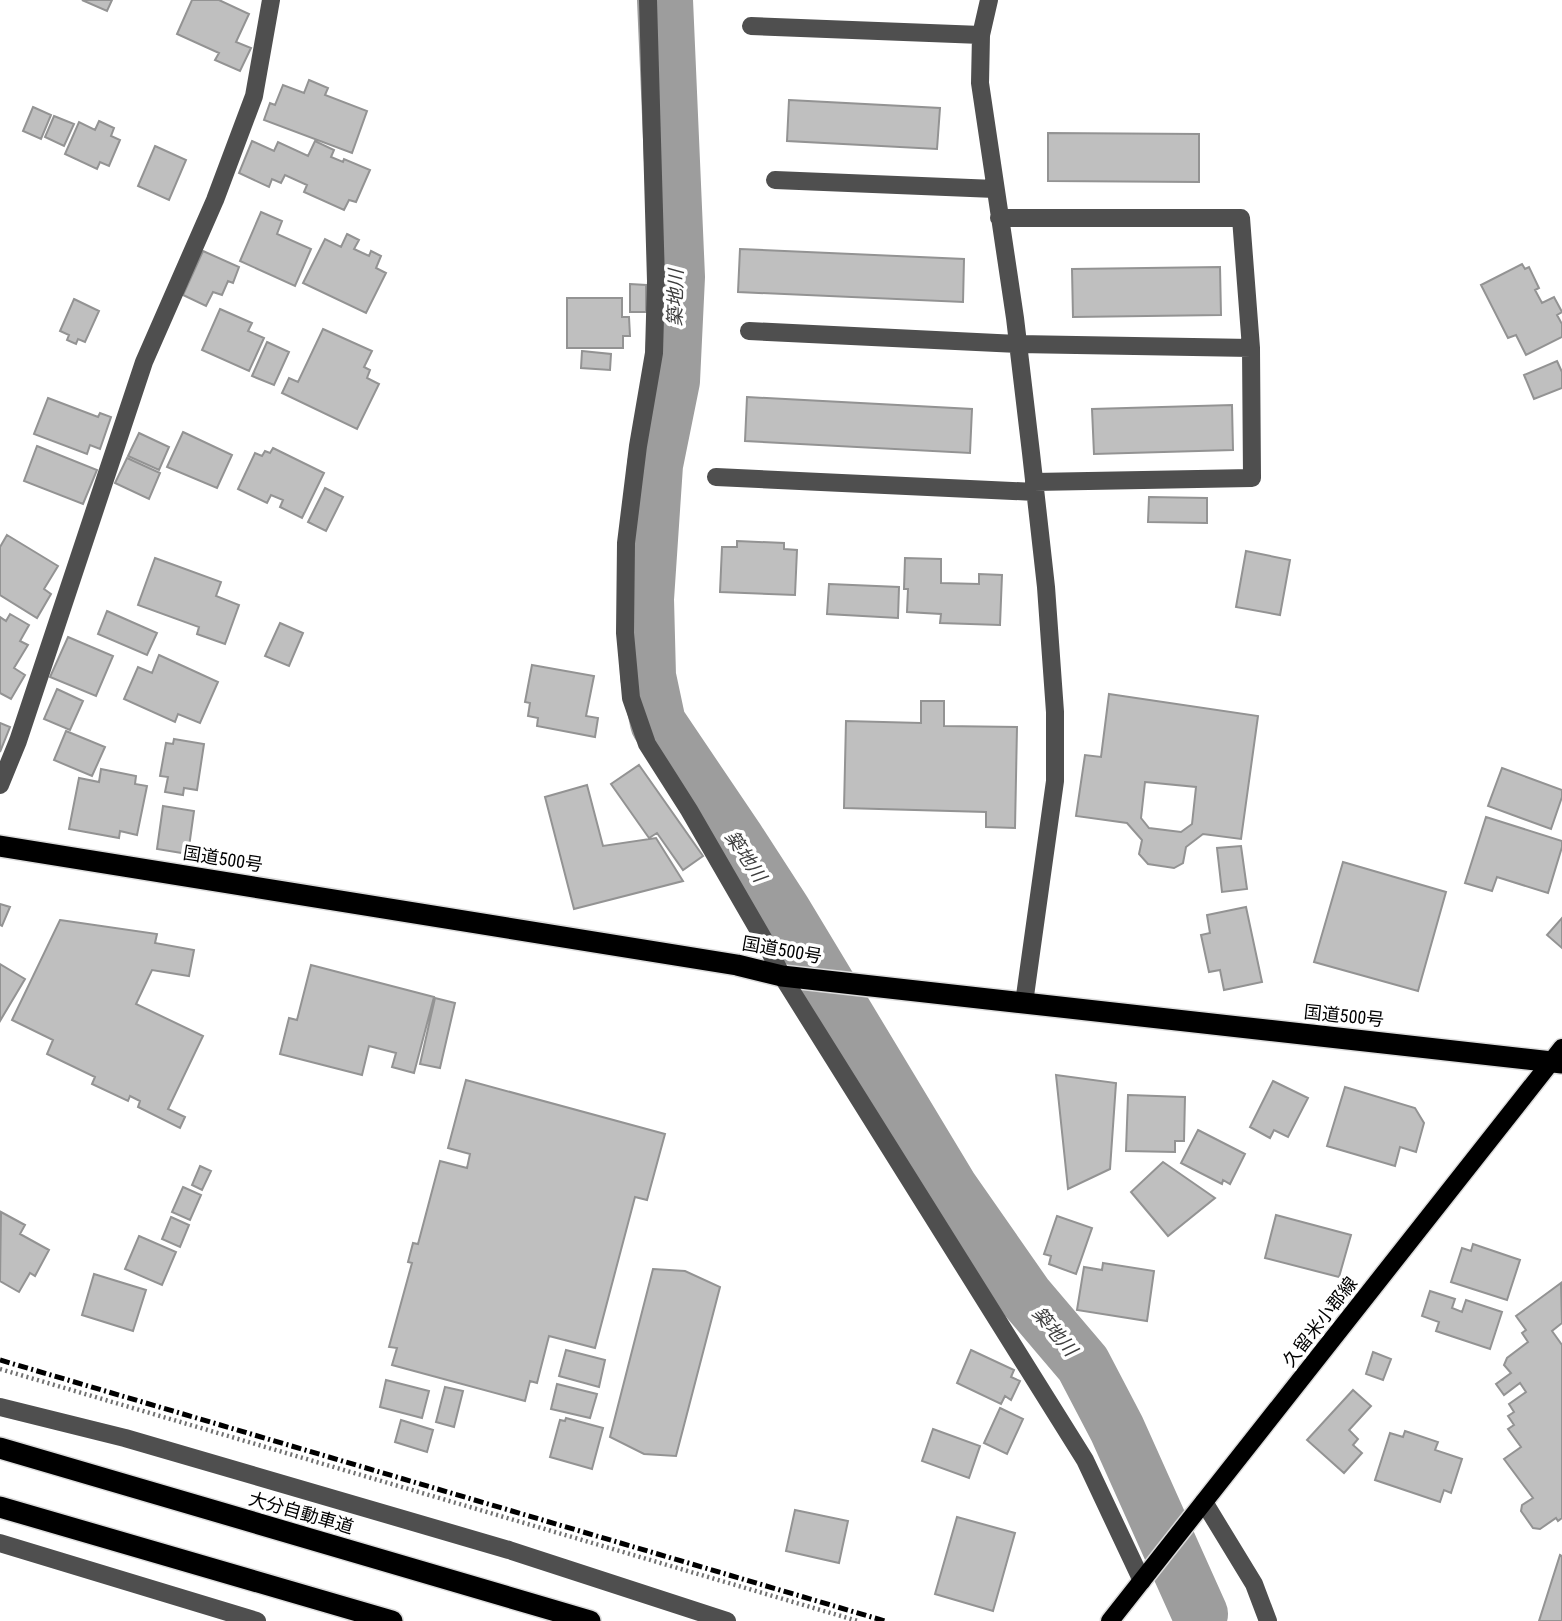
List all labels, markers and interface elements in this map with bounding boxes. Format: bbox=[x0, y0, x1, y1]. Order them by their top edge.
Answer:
water label: 築地川 bbox=[664, 267, 688, 327]
water label: 築地川 bbox=[720, 826, 772, 888]
street label: 国道500号 bbox=[182, 842, 265, 875]
street label: 国道500号 bbox=[741, 932, 824, 967]
street label: 国道500号 bbox=[1303, 1001, 1385, 1030]
street label: 久留米小郡線 bbox=[1278, 1273, 1361, 1371]
water label: 築地川 bbox=[1027, 1302, 1083, 1362]
street label: 大分自動車道 bbox=[246, 1488, 356, 1537]

